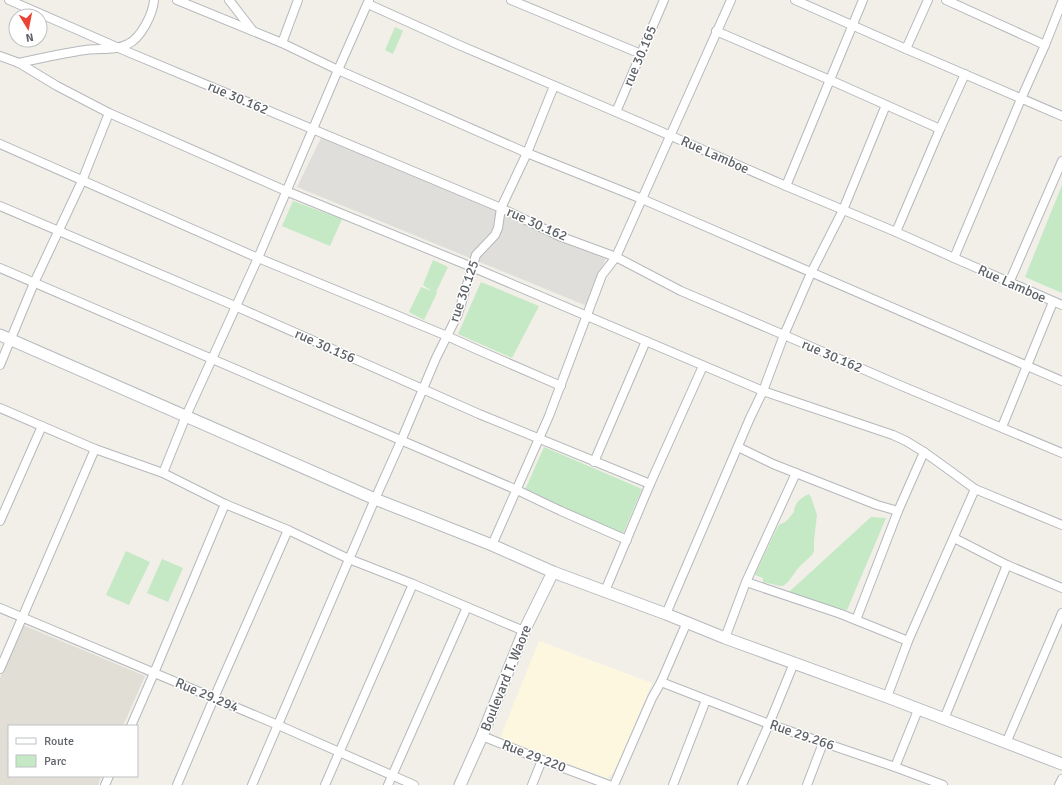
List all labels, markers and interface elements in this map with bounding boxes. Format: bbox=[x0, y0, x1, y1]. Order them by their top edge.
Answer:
north arrow bbox=[8, 8, 48, 48]
street label: rue 30.165 bbox=[620, 23, 660, 89]
text: N bbox=[25, 30, 35, 44]
street label: rue 30.162 bbox=[205, 78, 271, 118]
street label: Rue Lamboe bbox=[678, 132, 752, 178]
street label: rue 30.162 bbox=[504, 203, 570, 245]
street label: rue 30.125 bbox=[445, 258, 483, 324]
street label: Rue Lamboe bbox=[975, 261, 1049, 307]
street label: rue 30.156 bbox=[292, 325, 358, 367]
street label: rue 30.162 bbox=[799, 336, 865, 376]
street label: Boulevard T. Waore bbox=[477, 622, 535, 734]
street label: Rue 29.294 bbox=[173, 674, 242, 716]
street label: Rue 29.266 bbox=[767, 716, 837, 754]
legend bbox=[8, 725, 138, 777]
text: Route bbox=[44, 734, 74, 749]
street label: Rue 29.220 bbox=[500, 736, 568, 776]
text: Parc bbox=[44, 754, 67, 769]

